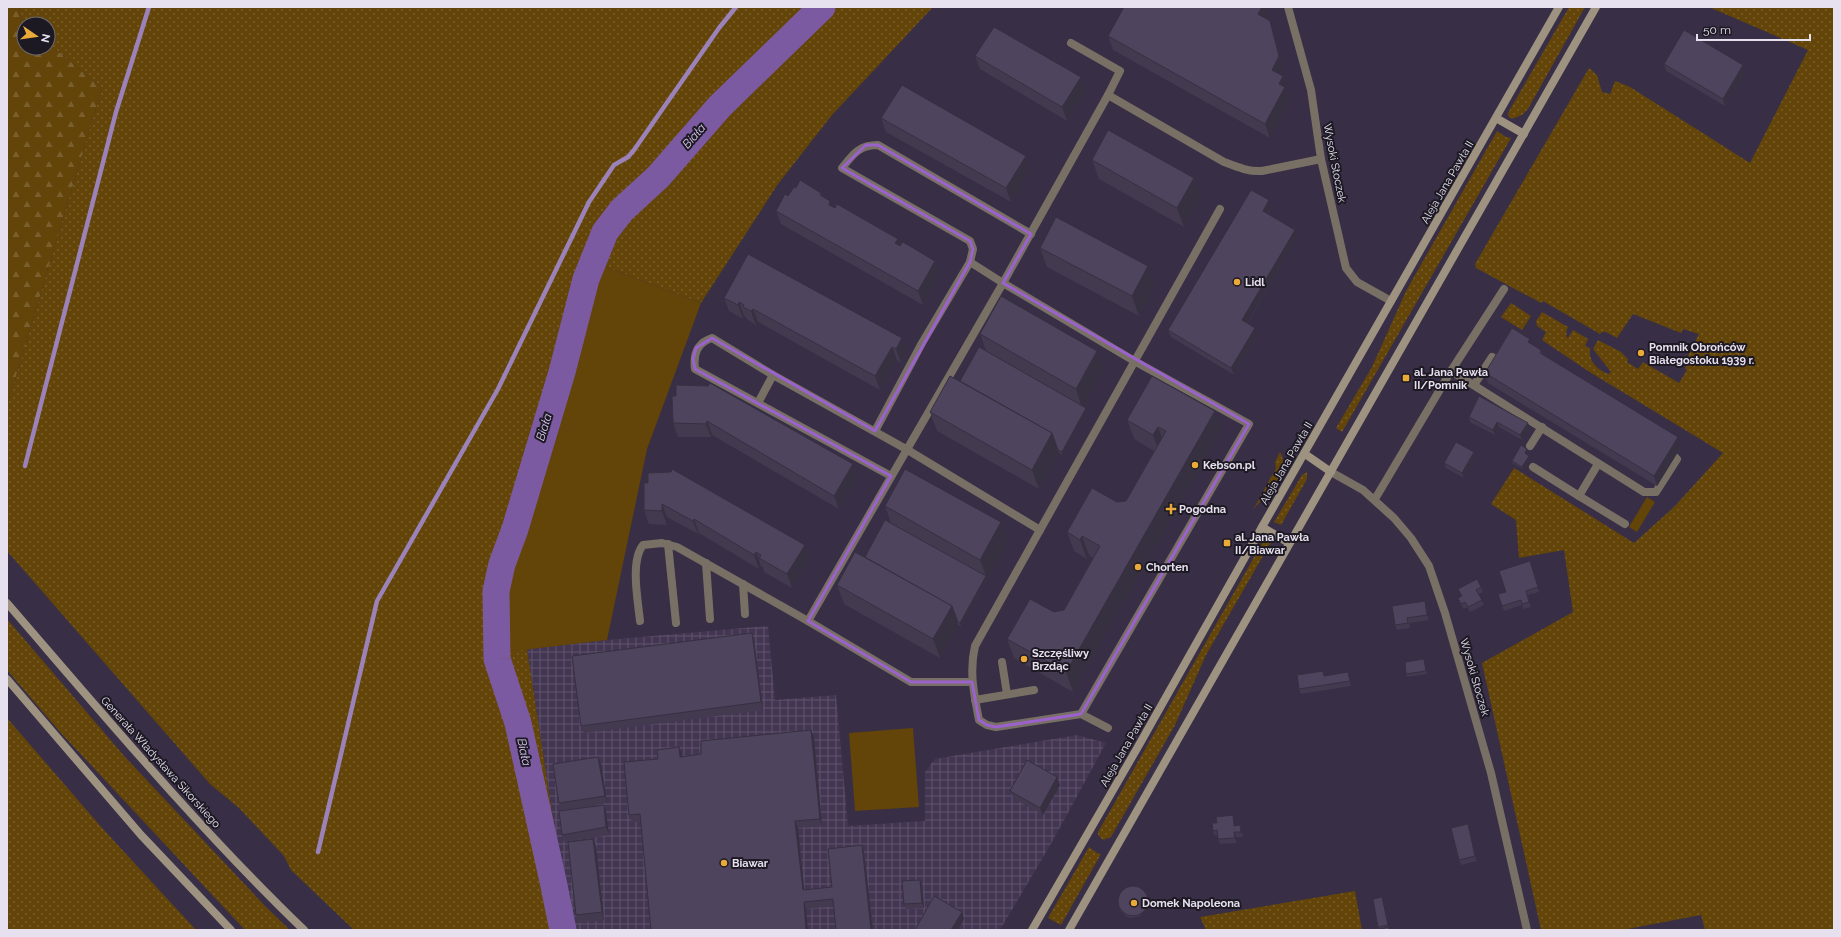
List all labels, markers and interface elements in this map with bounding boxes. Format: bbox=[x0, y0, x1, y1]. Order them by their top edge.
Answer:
north arrow bbox=[16, 16, 56, 56]
scale bar bbox=[1697, 16, 1810, 42]
text: 50 m bbox=[1703, 23, 1731, 37]
text: N bbox=[38, 33, 53, 44]
water label: Biała bbox=[680, 121, 708, 151]
street label: Wysoki Stoczek bbox=[1320, 122, 1349, 204]
street label: Aleja Jana Pawła II bbox=[1418, 139, 1476, 226]
place label: Lidl bbox=[1245, 276, 1265, 289]
marker: Lidl bbox=[1232, 277, 1242, 287]
place label: Pomnik Obrońców Białegostoku 1939 r. bbox=[1649, 341, 1754, 367]
marker: Pomnik Obrońców Białegostoku 1939 r. bbox=[1636, 348, 1646, 358]
place label: al. Jana Pawła II/Pomnik bbox=[1414, 366, 1488, 392]
marker: al. Jana Pawła II/Pomnik bbox=[1401, 373, 1411, 383]
water label: Biała bbox=[533, 412, 555, 442]
street label: Aleja Jana Pawła II bbox=[1257, 420, 1315, 507]
place label: Kebson.pl bbox=[1203, 459, 1256, 472]
marker: Kebson.pl bbox=[1190, 460, 1200, 470]
place label: Pogodna bbox=[1179, 503, 1226, 516]
marker: Pogodna bbox=[1166, 504, 1176, 514]
place label: al. Jana Pawła II/Biawar bbox=[1235, 531, 1309, 557]
marker: al. Jana Pawła II/Biawar bbox=[1222, 538, 1232, 548]
place label: Chorten bbox=[1146, 561, 1189, 574]
marker: Chorten bbox=[1133, 562, 1143, 572]
street label: Wysoki Stoczek bbox=[1457, 637, 1492, 718]
place label: Szczęśliwy Brzdąc bbox=[1032, 647, 1089, 673]
marker: Szczęśliwy Brzdąc bbox=[1019, 654, 1029, 664]
street label: Generała Władysława Sikorskiego bbox=[98, 694, 223, 831]
street label: Aleja Jana Pawła II bbox=[1097, 702, 1155, 789]
water label: Biała bbox=[514, 737, 534, 767]
place label: Biawar bbox=[732, 857, 769, 870]
marker: Biawar bbox=[719, 858, 729, 868]
place label: Domek Napoleona bbox=[1142, 897, 1240, 910]
marker: Domek Napoleona bbox=[1129, 898, 1139, 908]

